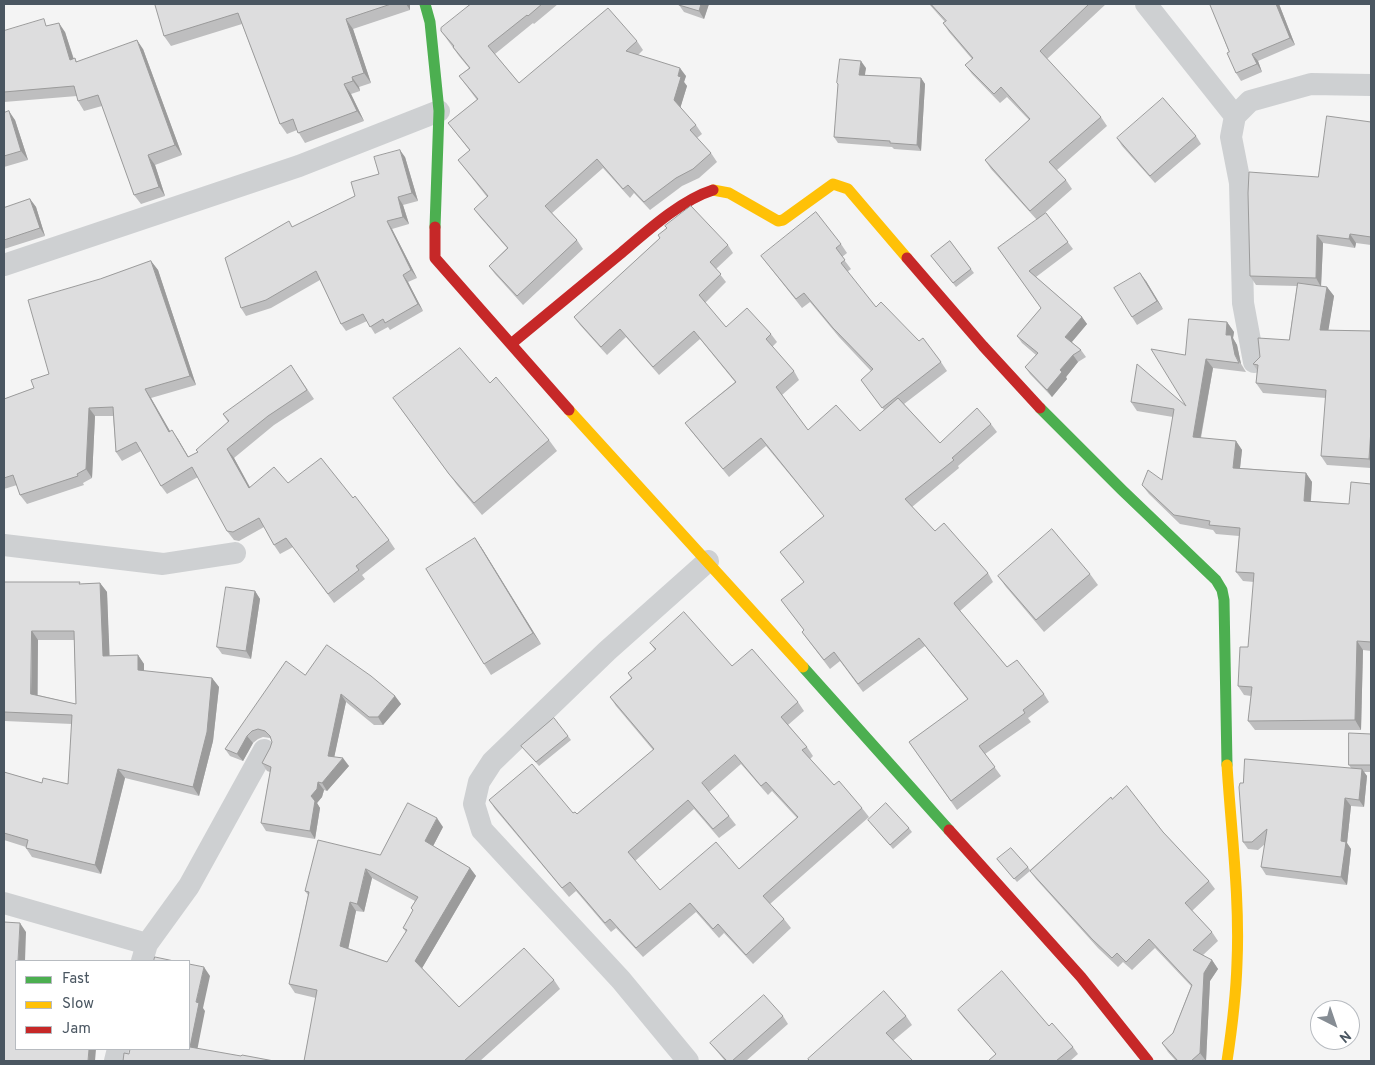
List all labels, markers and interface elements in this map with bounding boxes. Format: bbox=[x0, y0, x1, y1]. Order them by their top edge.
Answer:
legend bbox=[15, 960, 190, 1050]
text: Fast bbox=[62, 970, 90, 989]
text: Slow bbox=[62, 995, 94, 1014]
north arrow bbox=[1310, 1000, 1360, 1050]
text: Jam bbox=[62, 1020, 91, 1039]
text: N bbox=[1335, 1026, 1354, 1046]

